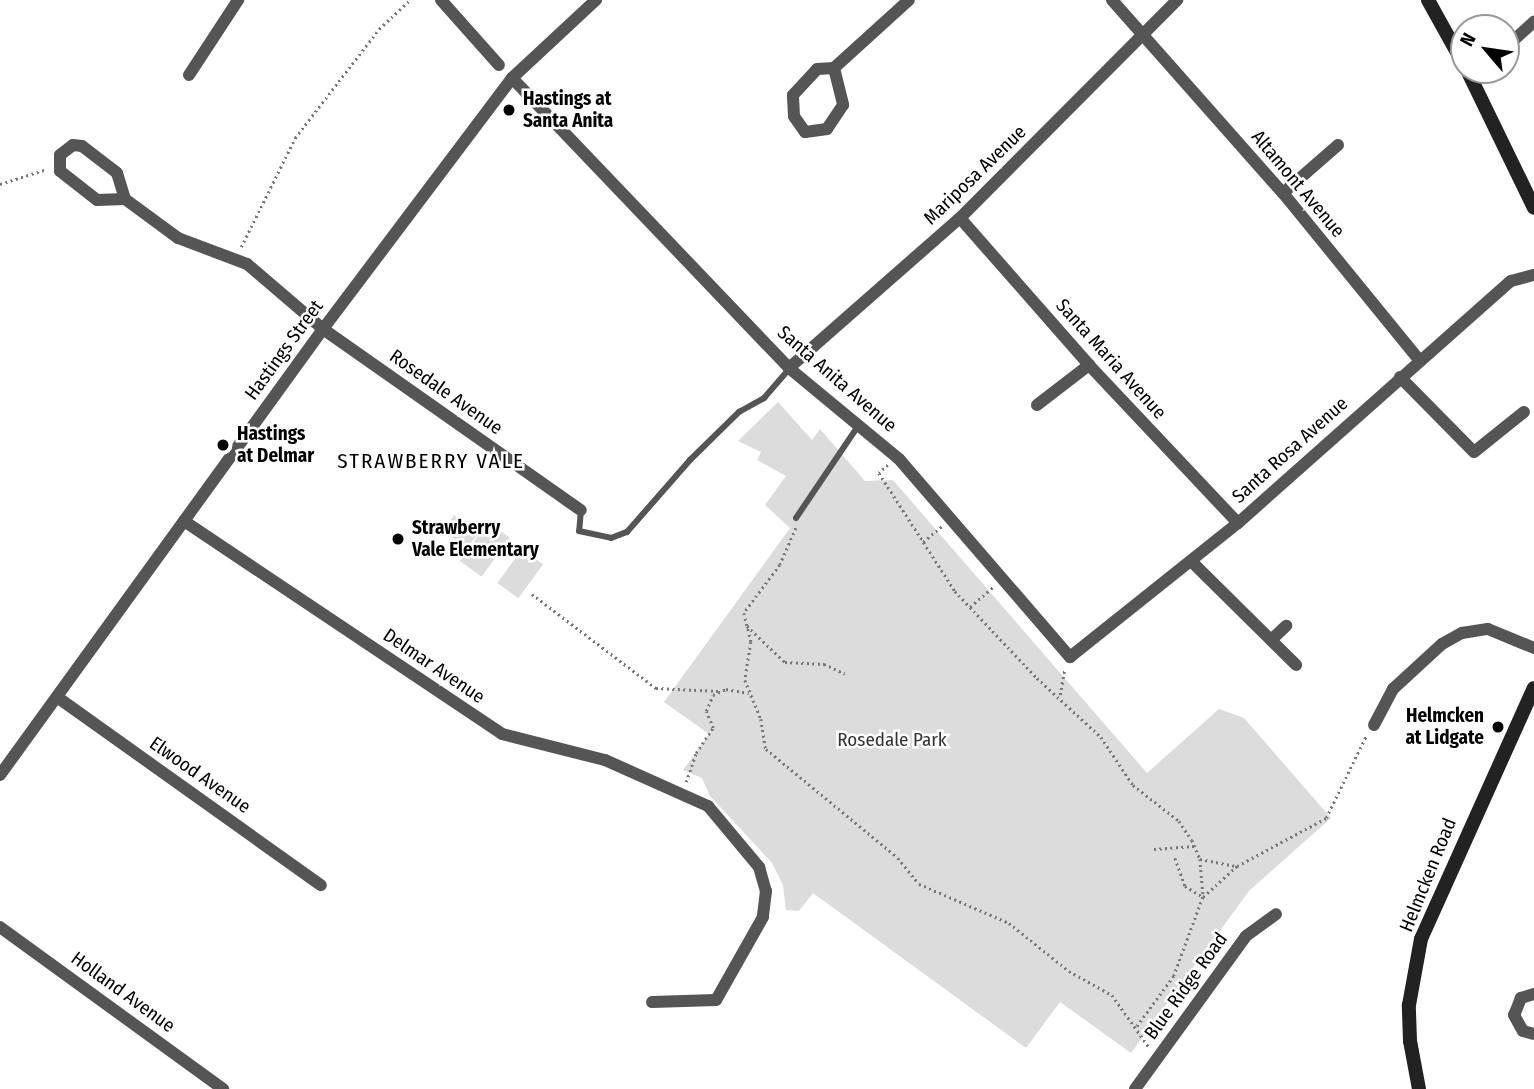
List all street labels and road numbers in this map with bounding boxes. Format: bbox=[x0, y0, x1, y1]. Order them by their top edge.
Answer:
street label: Mariposa Avenue bbox=[919, 121, 1031, 229]
street label: Altamont Avenue bbox=[1247, 126, 1349, 242]
street label: Santa Maria Avenue bbox=[1051, 294, 1171, 424]
street label: Hastings Street bbox=[240, 296, 328, 404]
street label: Santa Anita Avenue bbox=[773, 321, 901, 437]
street label: Rosedale Avenue bbox=[385, 345, 507, 439]
street label: Santa Rosa Avenue bbox=[1228, 392, 1352, 508]
street label: Delmar Avenue bbox=[379, 624, 489, 708]
street label: Elwood Avenue bbox=[145, 732, 255, 818]
street label: Helmcken Road bbox=[1395, 815, 1461, 935]
street label: Blue Ridge Road bbox=[1140, 928, 1232, 1044]
street label: Holland Avenue bbox=[67, 947, 179, 1037]

